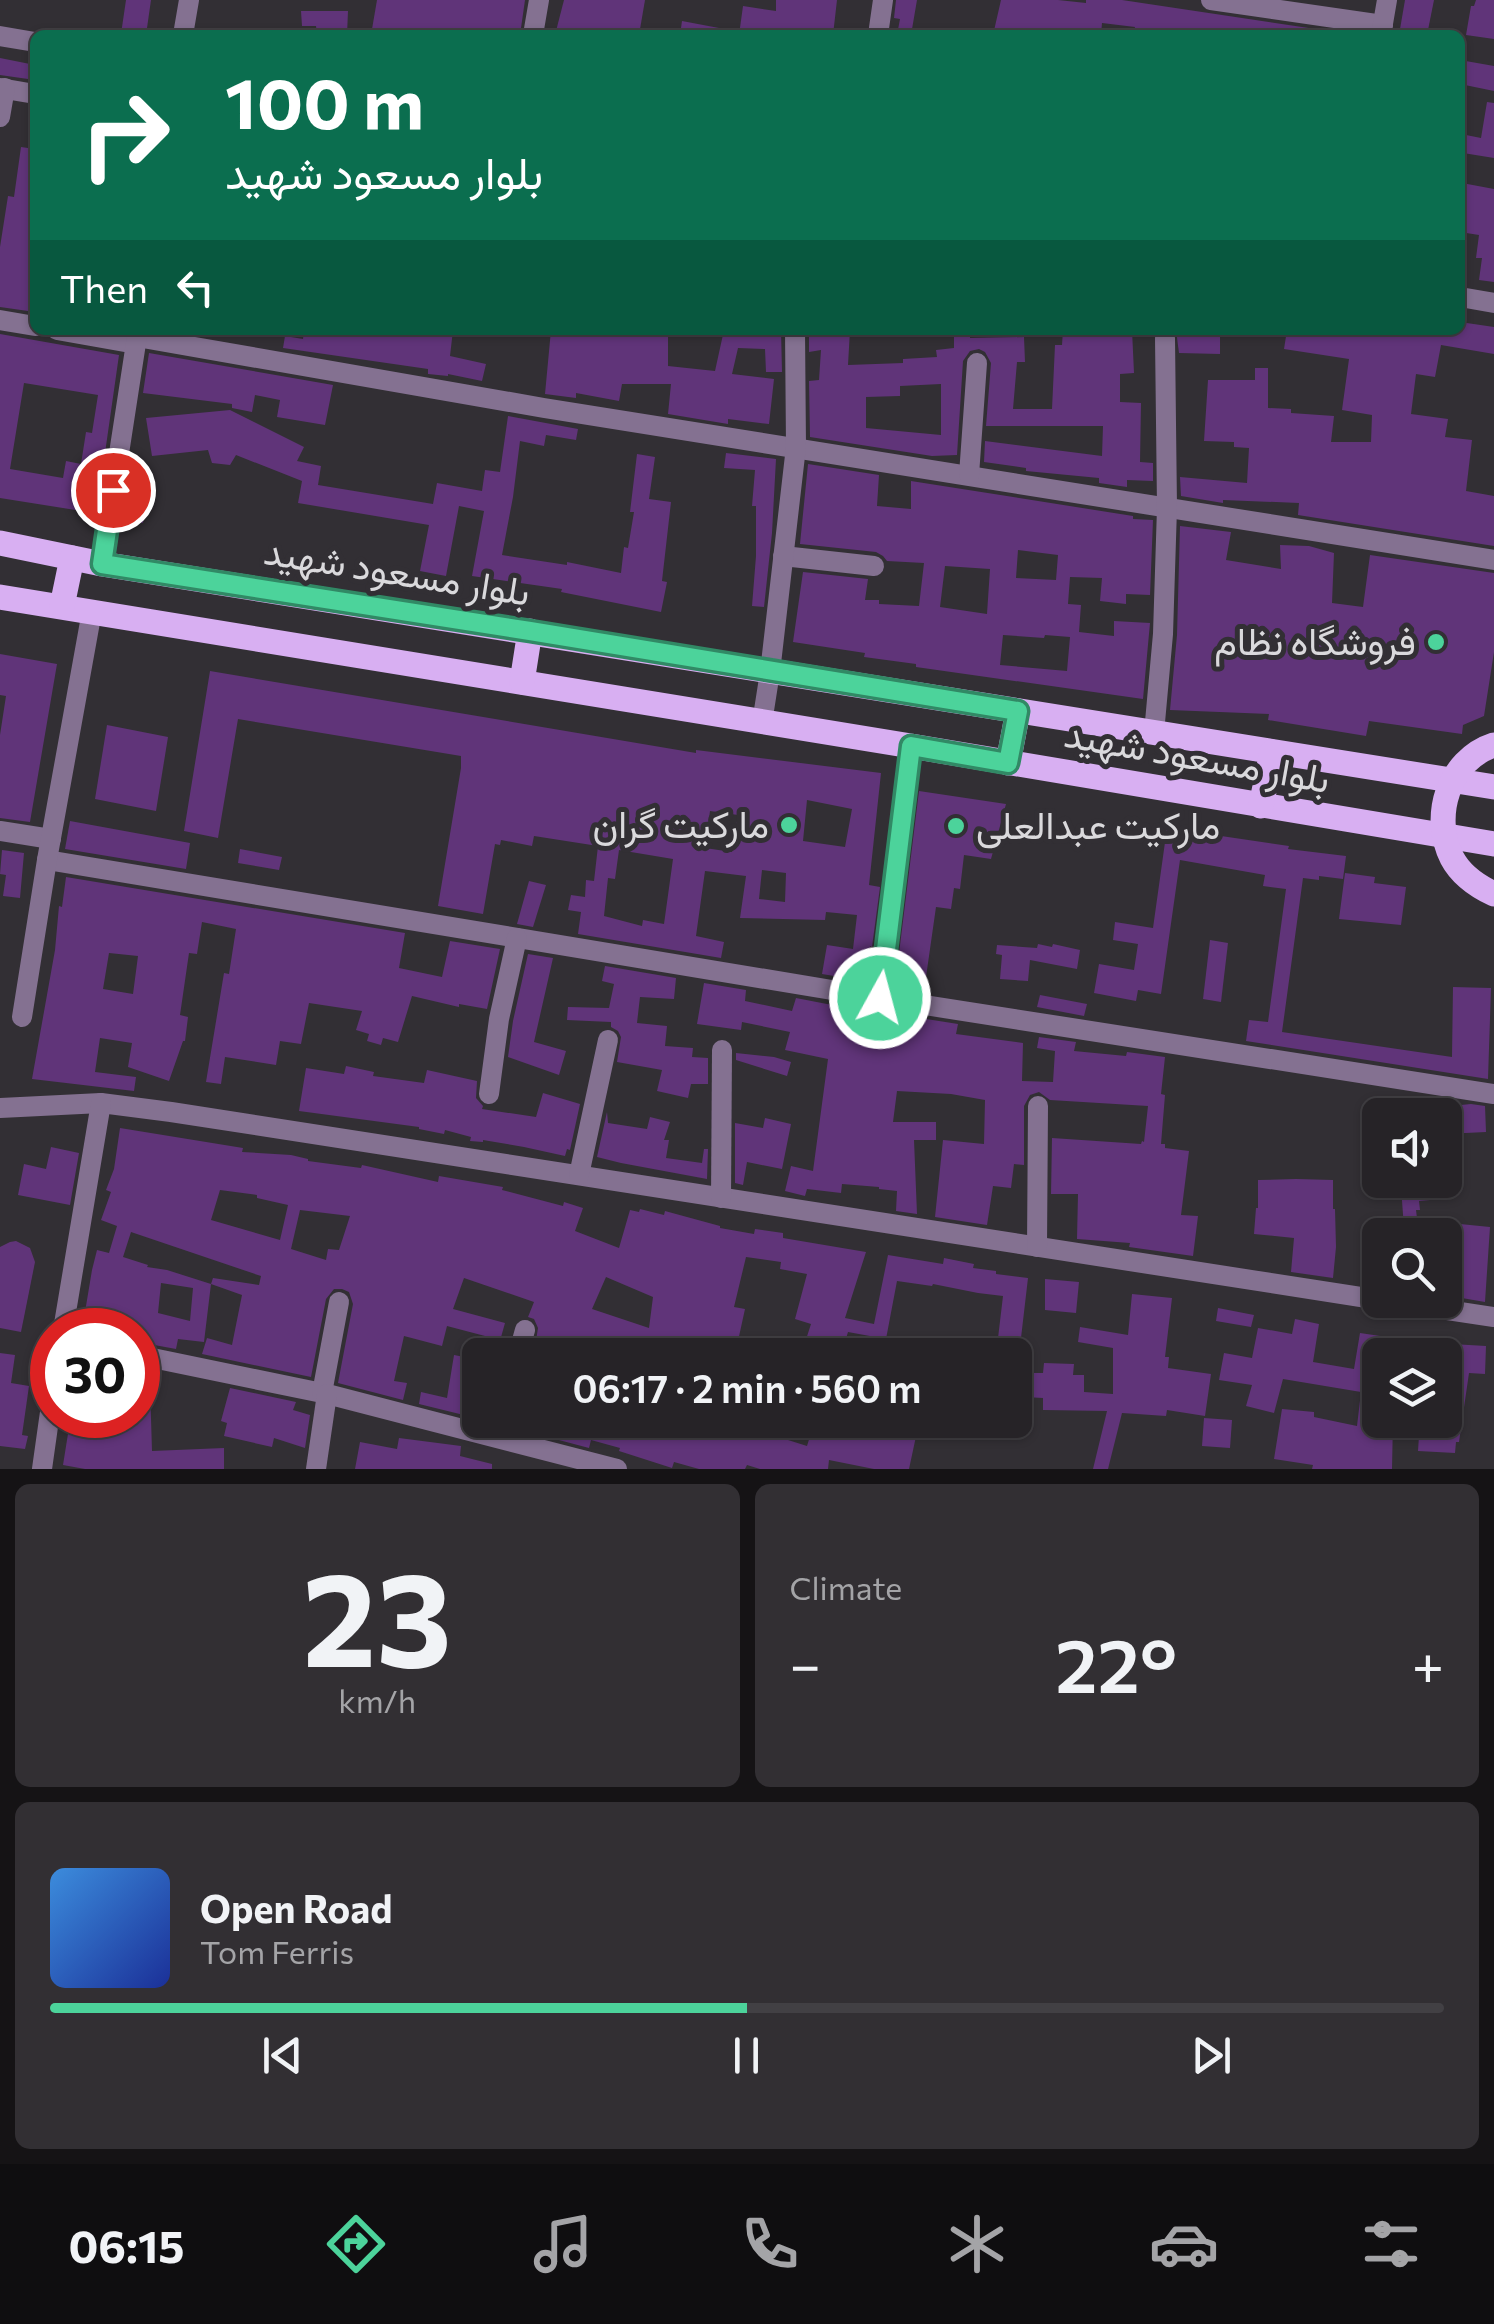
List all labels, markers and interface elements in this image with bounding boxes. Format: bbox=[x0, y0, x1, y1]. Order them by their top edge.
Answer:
text: 100 m bbox=[225, 58, 424, 143]
icon: right bbox=[60, 70, 190, 200]
text: بلوار مسعود شهید bbox=[225, 143, 543, 198]
icon: left bbox=[168, 260, 223, 315]
text: Then bbox=[60, 264, 148, 311]
pin bbox=[71, 448, 156, 533]
icon: arrive bbox=[86, 463, 141, 518]
street label: بلوار مسعود شهید bbox=[261, 525, 534, 616]
place label: فروشگاه نظام bbox=[1214, 616, 1416, 667]
marker: فروشگاه نظام bbox=[1425, 631, 1447, 653]
street label: بلوار مسعود شهید bbox=[1061, 708, 1334, 803]
place label: مارکیت گران bbox=[593, 799, 769, 848]
place label: مارکیت عبدالعلی bbox=[976, 800, 1220, 849]
marker: مارکیت گران bbox=[778, 814, 800, 836]
marker: مارکیت عبدالعلی bbox=[945, 815, 967, 837]
position arrow bbox=[828, 946, 932, 1050]
map controls bbox=[1362, 1098, 1462, 1438]
button: sound bbox=[1362, 1098, 1462, 1198]
button: search bbox=[1362, 1218, 1462, 1318]
speed limit sign: 30 bbox=[30, 1308, 160, 1438]
button: layers bbox=[1362, 1338, 1462, 1438]
text: 06:17 · 2 min · 560 m bbox=[573, 1364, 921, 1411]
text: 23 bbox=[302, 1535, 452, 1694]
text: Climate bbox=[790, 1567, 902, 1607]
text: 22° bbox=[1055, 1617, 1177, 1708]
text: − bbox=[790, 1629, 821, 1696]
text: + bbox=[1412, 1629, 1444, 1696]
text: km/h bbox=[338, 1680, 416, 1720]
text: Open Road bbox=[200, 1884, 393, 1931]
text: Tom Ferris bbox=[200, 1931, 354, 1971]
icon: previous bbox=[255, 2028, 310, 2083]
icon: pause bbox=[719, 2028, 774, 2083]
icon: next bbox=[1184, 2028, 1239, 2083]
icon: directions bbox=[321, 2209, 391, 2279]
icon: music bbox=[528, 2209, 598, 2279]
icon: phone bbox=[735, 2209, 805, 2279]
icon: climate bbox=[942, 2209, 1012, 2279]
icon: car bbox=[1149, 2209, 1219, 2279]
icon: filters bbox=[1356, 2209, 1426, 2279]
text: 06:15 bbox=[68, 2217, 185, 2272]

